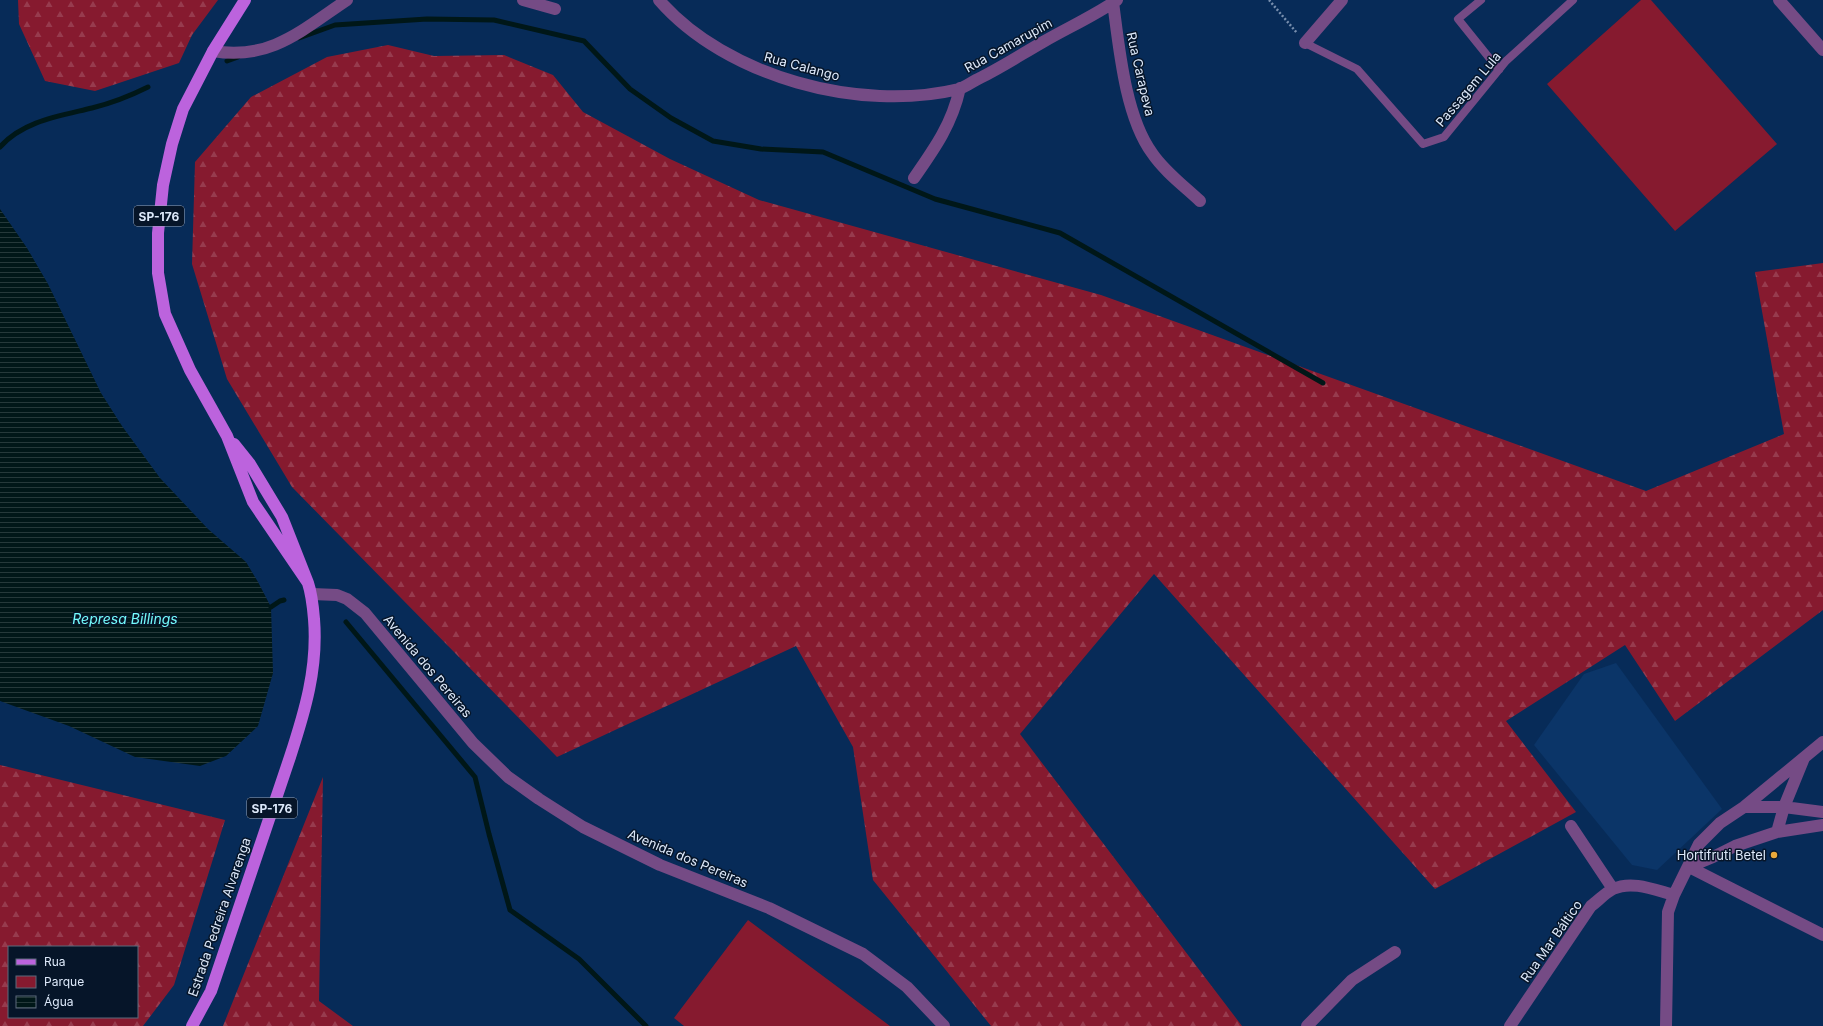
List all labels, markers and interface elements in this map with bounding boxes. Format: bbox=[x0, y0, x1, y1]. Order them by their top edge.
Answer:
street label: Rua Camarupim bbox=[961, 14, 1055, 76]
street label: Rua Carapeva bbox=[1124, 30, 1158, 118]
street label: Rua Calango bbox=[762, 48, 842, 84]
street label: Passagem Lula bbox=[1432, 48, 1504, 130]
road number: SP-176 bbox=[134, 206, 184, 226]
water label: Represa Billings bbox=[72, 610, 178, 627]
street label: Avenida dos Pereiras bbox=[380, 611, 476, 721]
road number: SP-176 bbox=[247, 798, 297, 818]
street label: Avenida dos Pereiras bbox=[625, 825, 751, 891]
street label: Estrada Pedreira Alvarenga bbox=[184, 835, 254, 999]
place label: Hortifruti Betel bbox=[1677, 847, 1766, 863]
marker: Hortifruti Betel bbox=[1769, 850, 1779, 860]
street label: Rua Mar Báltico bbox=[1517, 897, 1585, 985]
legend bbox=[8, 946, 138, 1018]
text: Rua bbox=[44, 954, 66, 969]
text: Parque bbox=[44, 974, 84, 989]
text: Água bbox=[44, 994, 73, 1009]

